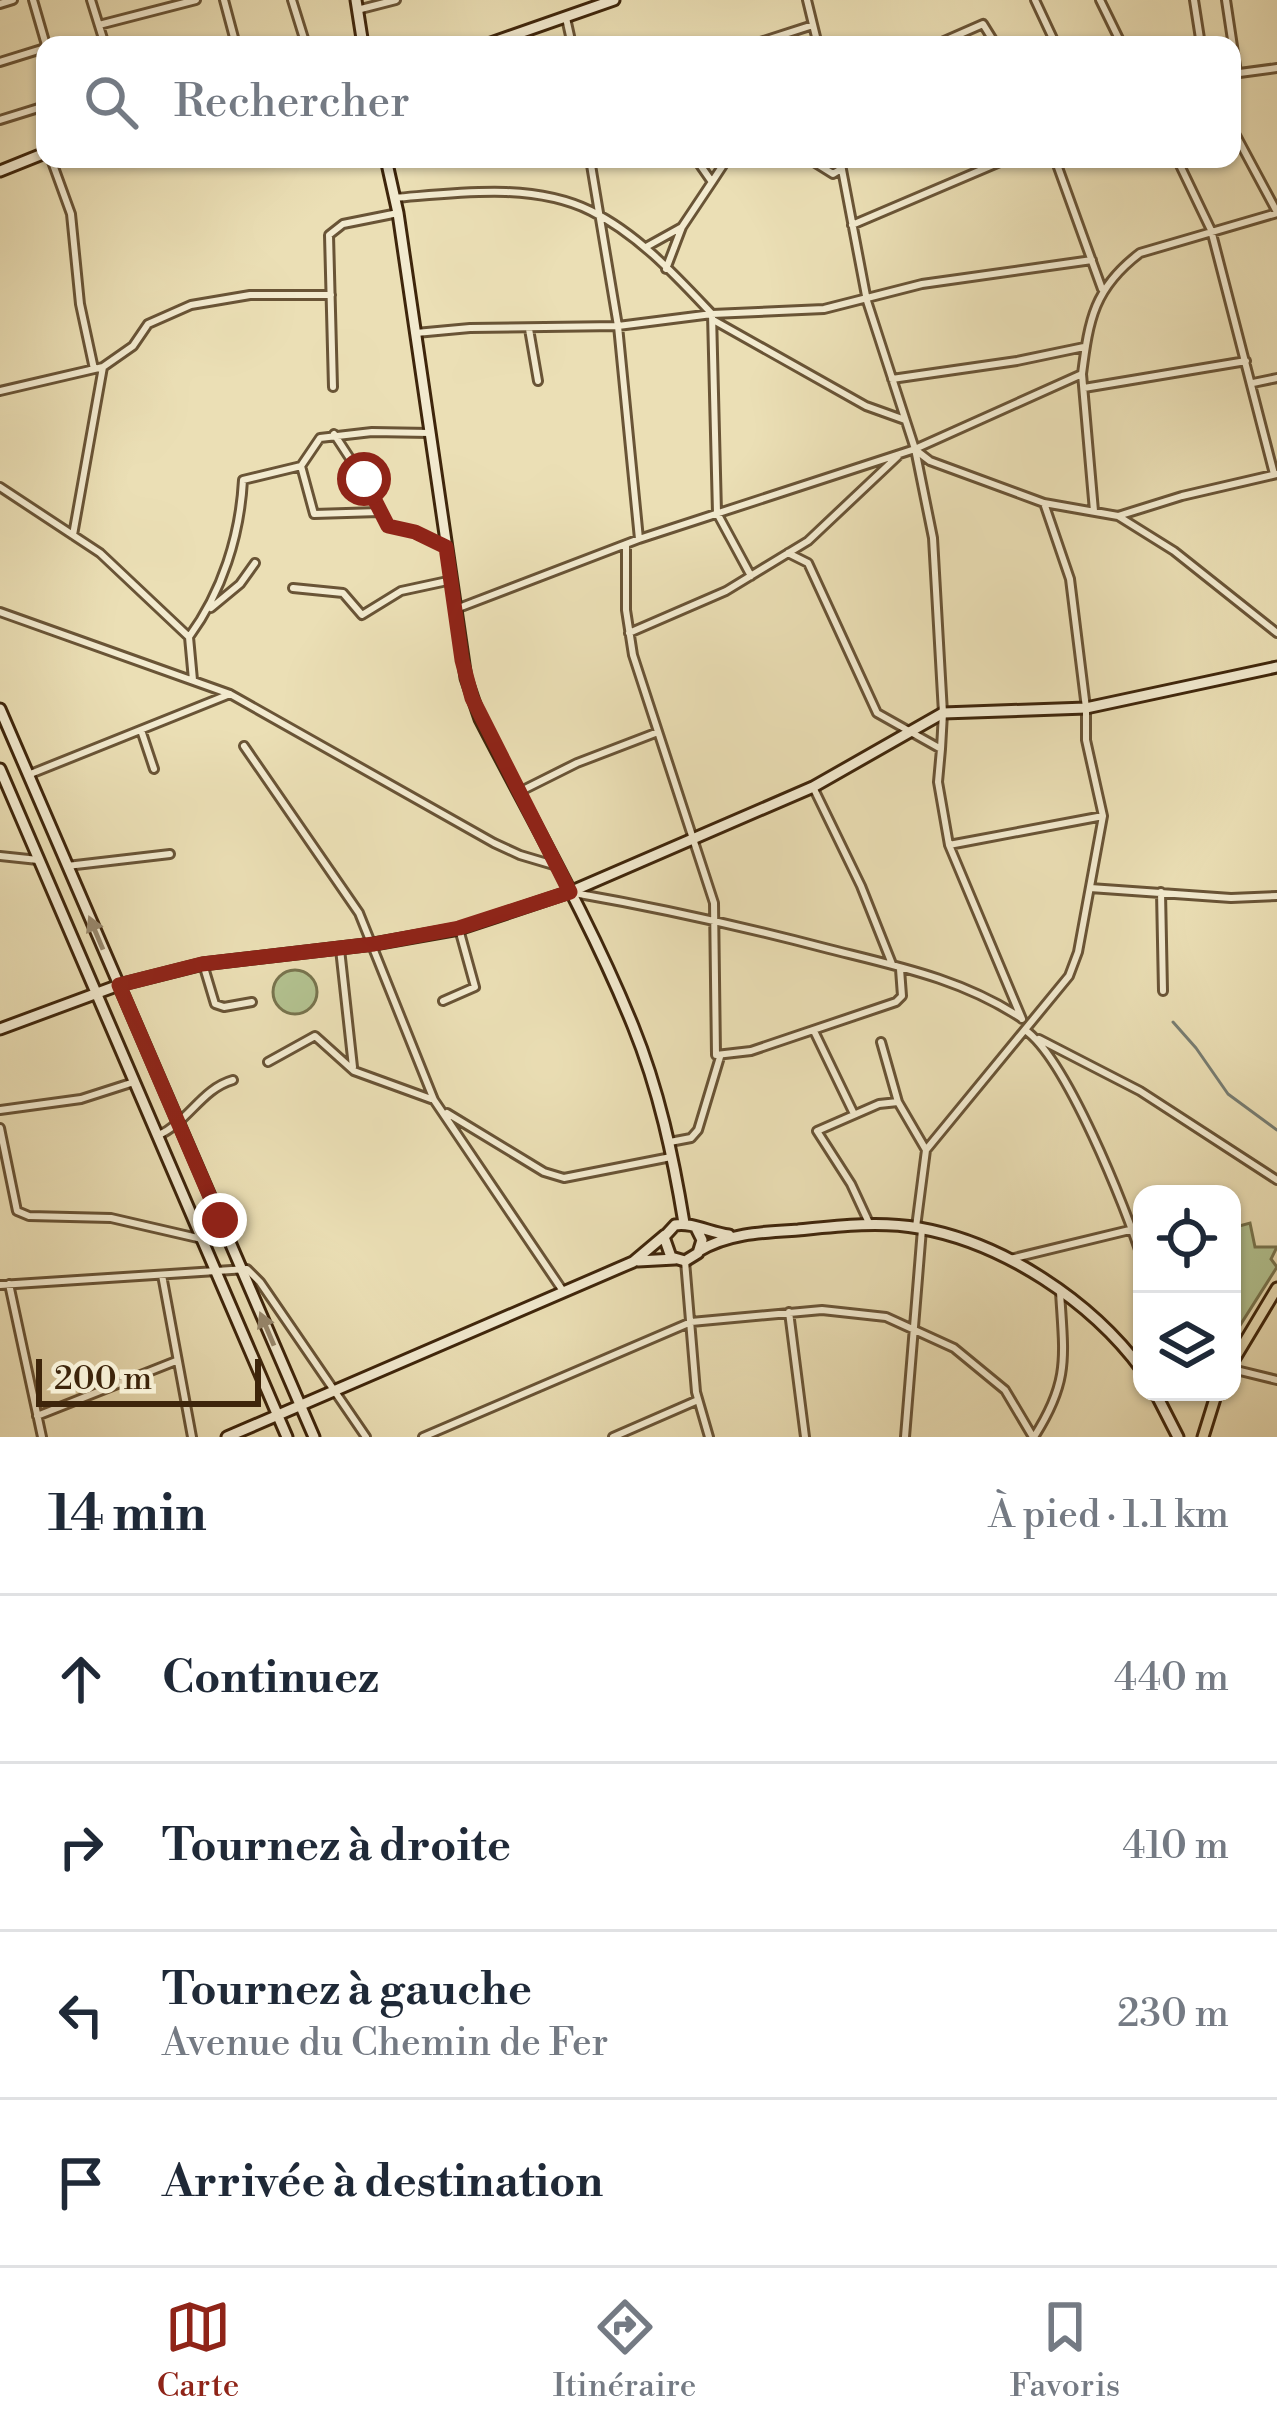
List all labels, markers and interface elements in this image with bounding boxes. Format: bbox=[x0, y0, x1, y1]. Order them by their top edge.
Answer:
search box bbox=[36, 36, 1241, 168]
icon: search bbox=[78, 69, 144, 135]
text: Rechercher bbox=[174, 74, 410, 131]
route start bbox=[337, 452, 391, 506]
one-way arrow bbox=[86, 915, 106, 950]
map controls bbox=[1133, 1185, 1241, 1401]
button: locate bbox=[1133, 1185, 1241, 1293]
route end bbox=[193, 1193, 247, 1247]
button: layers bbox=[1133, 1293, 1241, 1401]
one-way arrow bbox=[257, 1312, 277, 1347]
scale bar bbox=[36, 1353, 261, 1406]
text: 200 m bbox=[54, 1359, 152, 1400]
text: 14 min bbox=[48, 1483, 207, 1547]
text: À pied · 1.1 km bbox=[988, 1491, 1229, 1540]
icon: ahead bbox=[48, 1646, 114, 1712]
text: Continuez bbox=[162, 1650, 379, 1707]
text: 440 m bbox=[1114, 1654, 1229, 1703]
icon: right bbox=[48, 1814, 114, 1880]
text: Tournez à droite bbox=[162, 1818, 511, 1875]
text: 410 m bbox=[1122, 1822, 1229, 1871]
text: Tournez à gauche bbox=[162, 1962, 532, 2019]
icon: left bbox=[48, 1982, 114, 2048]
text: 230 m bbox=[1117, 1990, 1229, 2039]
text: Avenue du Chemin de Fer bbox=[162, 2019, 608, 2068]
icon: arrive bbox=[48, 2150, 114, 2216]
text: Arrivée à destination bbox=[162, 2154, 603, 2211]
tab: Carte bbox=[157, 2294, 239, 2407]
tab: Itinéraire bbox=[553, 2294, 696, 2407]
tab: Favoris bbox=[1010, 2294, 1120, 2407]

